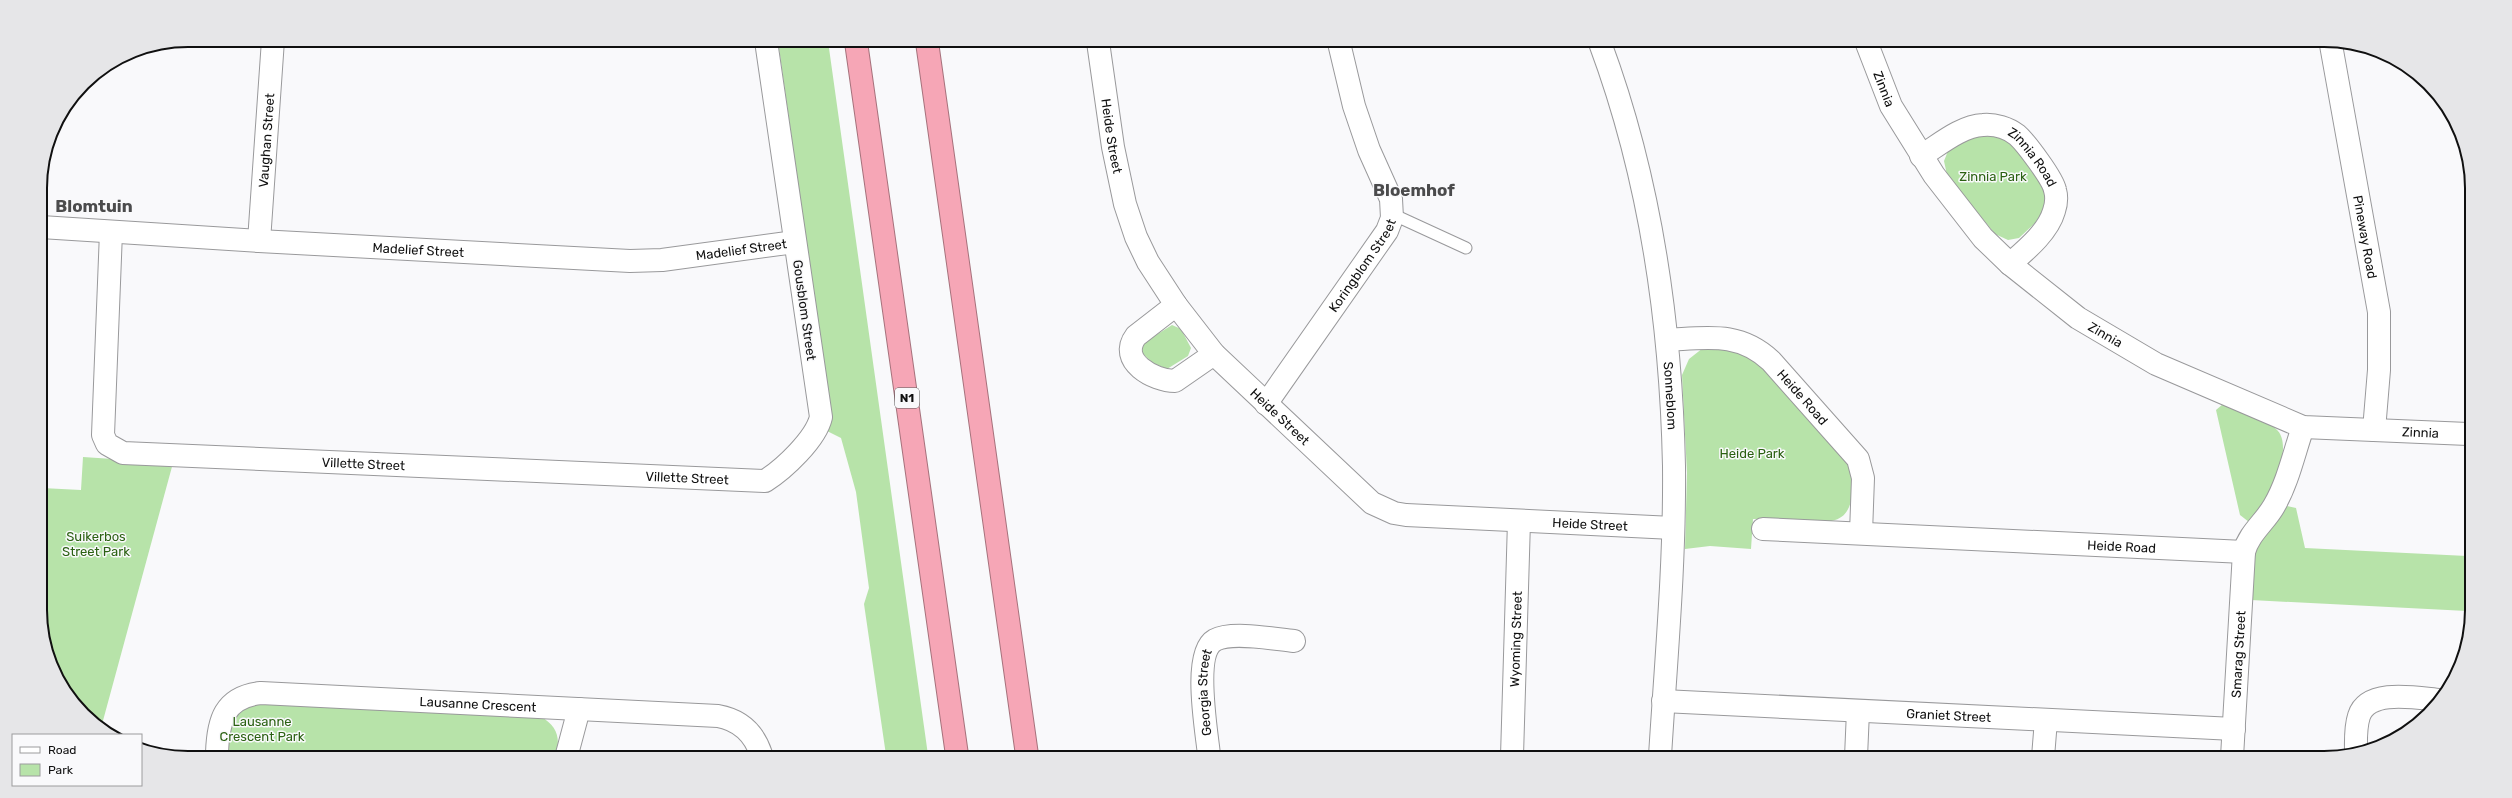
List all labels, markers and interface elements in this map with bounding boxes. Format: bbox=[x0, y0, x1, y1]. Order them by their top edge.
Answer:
street label: Zinnia bbox=[1870, 69, 1898, 109]
street label: Vaughan Street bbox=[256, 93, 277, 188]
street label: Heide Street bbox=[1098, 98, 1125, 175]
street label: Zinnia Road bbox=[2005, 124, 2060, 189]
park label: Zinnia Park bbox=[1959, 169, 2027, 184]
district label: Bloemhof bbox=[1373, 180, 1455, 200]
street label: Pineway Road bbox=[2350, 194, 2380, 280]
district label: Blomtuin bbox=[55, 196, 133, 216]
street label: Koringblom Street bbox=[1326, 217, 1399, 315]
street label: Madelief Street bbox=[695, 236, 788, 263]
street label: Madelief Street bbox=[372, 240, 464, 260]
street label: Gousblom Street bbox=[790, 259, 819, 361]
street label: Zinnia bbox=[2086, 319, 2125, 351]
street label: Sonneblom bbox=[1660, 361, 1680, 430]
street label: Heide Road bbox=[1774, 367, 1831, 428]
street label: Heide Street bbox=[1247, 385, 1312, 448]
road number: N1 bbox=[895, 388, 919, 408]
street label: Zinnia bbox=[2402, 424, 2439, 441]
park label: Heide Park bbox=[1720, 446, 1785, 461]
street label: Villette Street bbox=[321, 455, 405, 473]
street label: Villette Street bbox=[645, 469, 729, 487]
street label: Heide Street bbox=[1552, 515, 1628, 534]
park label: Suikerbos Street Park bbox=[62, 529, 130, 559]
street label: Heide Road bbox=[2087, 538, 2156, 556]
street label: Wyoming Street bbox=[1507, 591, 1525, 687]
street label: Smarag Street bbox=[2228, 610, 2249, 698]
street label: Georgia Street bbox=[1195, 647, 1215, 737]
street label: Lausanne Crescent bbox=[419, 694, 537, 715]
street label: Graniet Street bbox=[1906, 706, 1992, 725]
park label: Lausanne Crescent Park bbox=[220, 714, 305, 744]
legend bbox=[12, 734, 142, 786]
text: Road bbox=[48, 743, 76, 757]
text: Park bbox=[48, 763, 74, 777]

